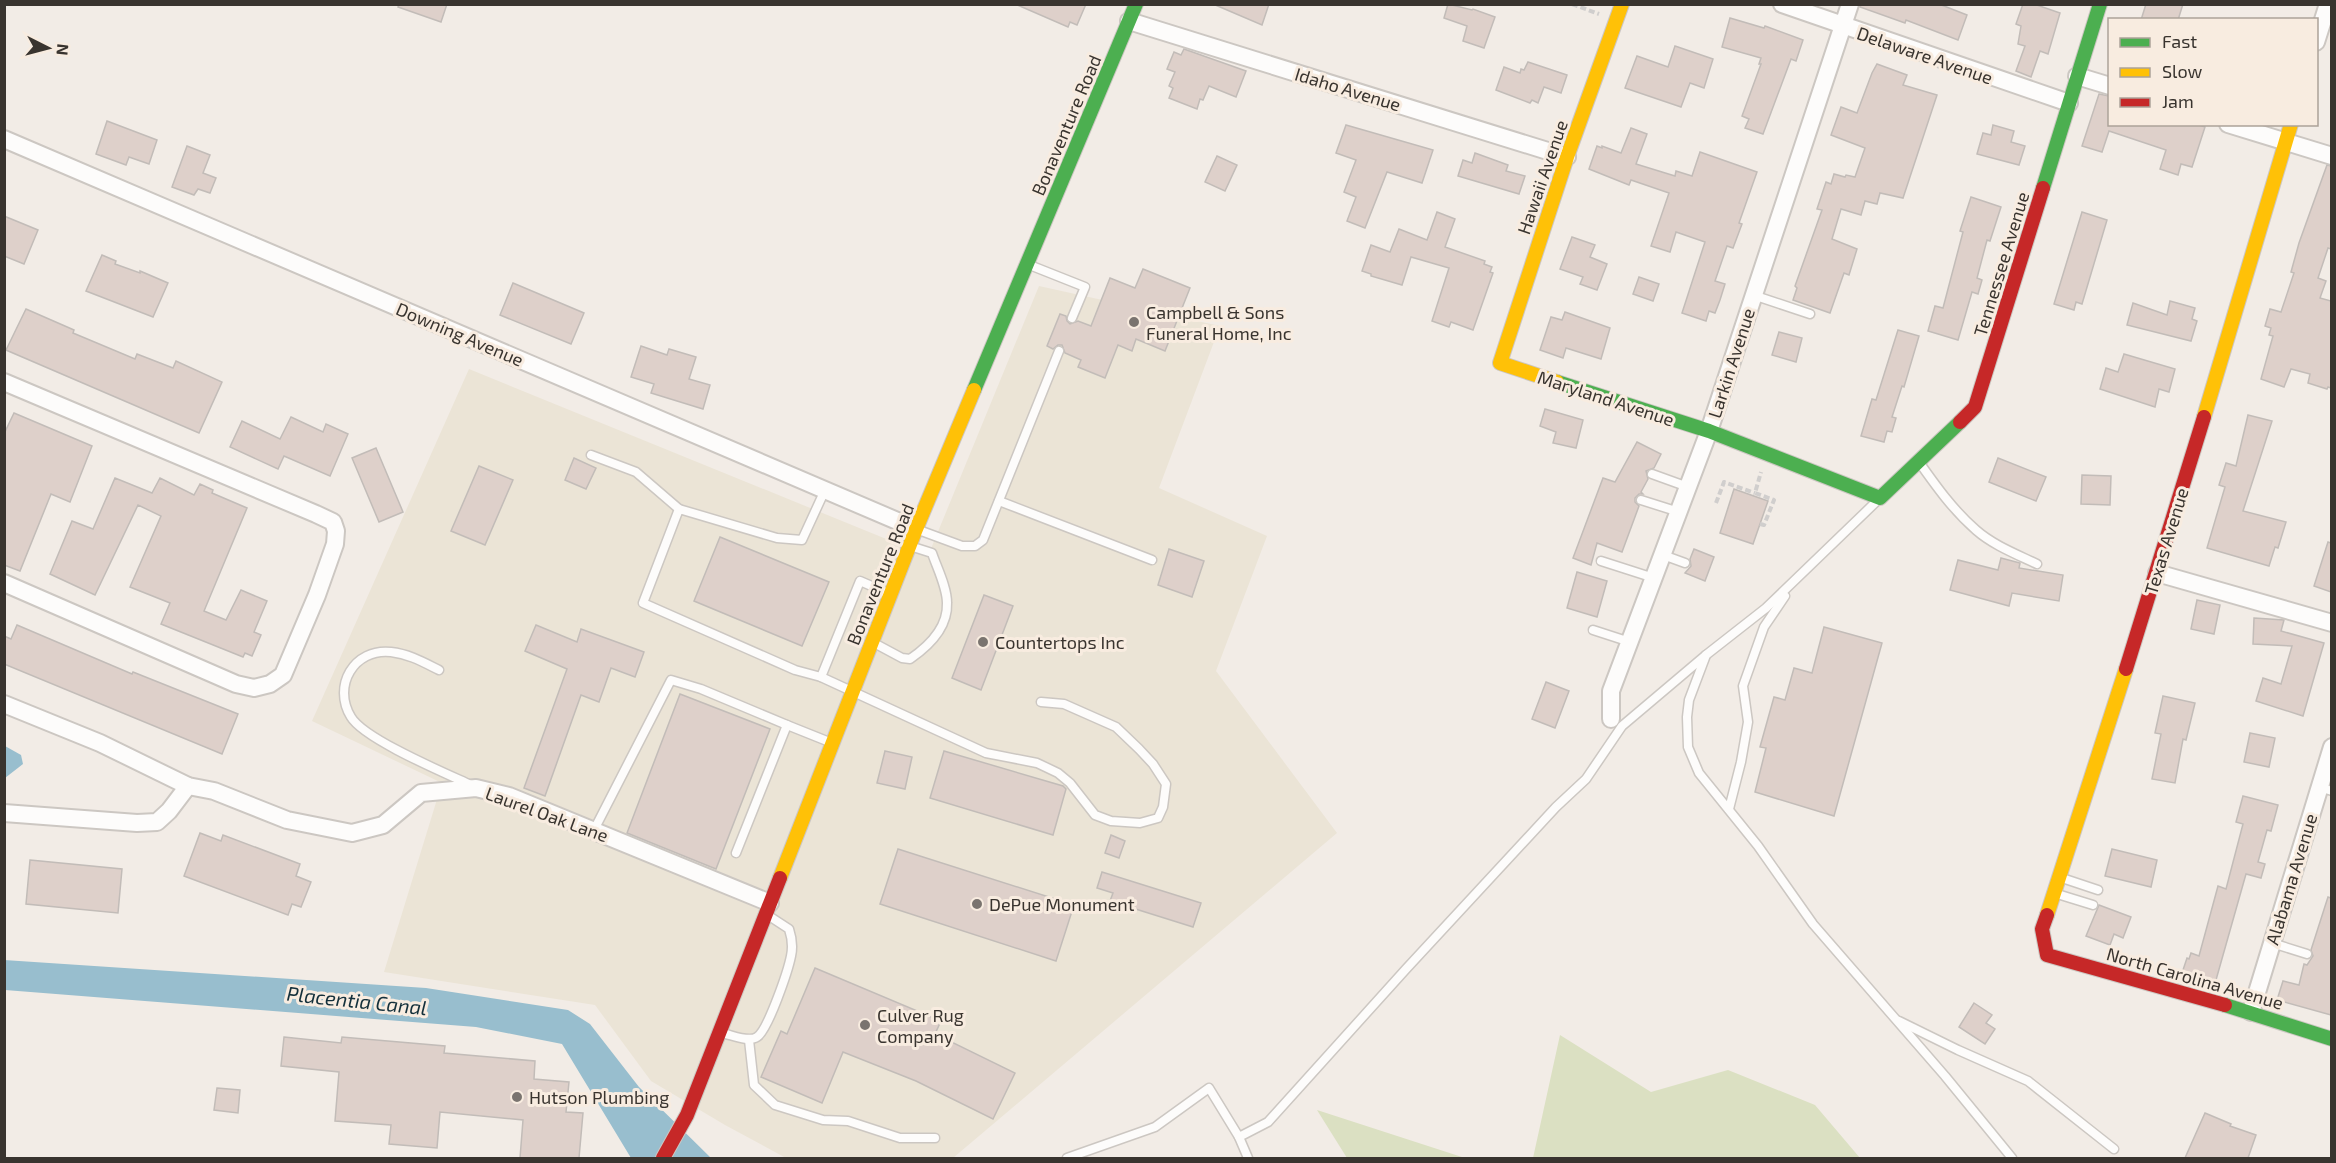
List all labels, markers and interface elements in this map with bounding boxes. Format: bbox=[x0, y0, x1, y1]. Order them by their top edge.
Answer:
north arrow bbox=[18, 18, 78, 78]
legend bbox=[2108, 18, 2318, 126]
street label: Delaware Avenue bbox=[1854, 21, 1996, 89]
text: Fast bbox=[2162, 30, 2197, 52]
text: N bbox=[53, 43, 73, 56]
street label: Bonaventure Road bbox=[1026, 51, 1106, 199]
text: Slow bbox=[2162, 60, 2203, 82]
street label: Idaho Avenue bbox=[1292, 62, 1404, 116]
text: Jam bbox=[2162, 90, 2194, 112]
street label: Hawaii Avenue bbox=[1512, 117, 1572, 237]
street label: Tennessee Avenue bbox=[1969, 189, 2033, 339]
street label: Downing Avenue bbox=[393, 297, 527, 371]
place label: Campbell & Sons Funeral Home, Inc bbox=[1146, 301, 1292, 344]
street label: Larkin Avenue bbox=[1703, 305, 1759, 421]
marker: Campbell & Sons Funeral Home, Inc bbox=[1127, 315, 1141, 329]
street label: Maryland Avenue bbox=[1535, 366, 1677, 430]
street label: Texas Avenue bbox=[2139, 485, 2193, 597]
street label: Bonaventure Road bbox=[842, 500, 918, 648]
place label: Countertops Inc bbox=[995, 631, 1125, 653]
marker: Countertops Inc bbox=[976, 635, 990, 649]
street label: Laurel Oak Lane bbox=[483, 782, 611, 846]
street label: Alabama Avenue bbox=[2261, 811, 2321, 947]
place label: DePue Monument bbox=[989, 893, 1135, 915]
marker: DePue Monument bbox=[970, 897, 984, 911]
street label: North Carolina Avenue bbox=[2104, 942, 2286, 1014]
water label: Placentia Canal bbox=[286, 981, 428, 1019]
place label: Culver Rug Company bbox=[877, 1004, 964, 1047]
marker: Culver Rug Company bbox=[858, 1018, 872, 1032]
place label: Hutson Plumbing bbox=[529, 1086, 669, 1108]
marker: Hutson Plumbing bbox=[510, 1090, 524, 1104]

